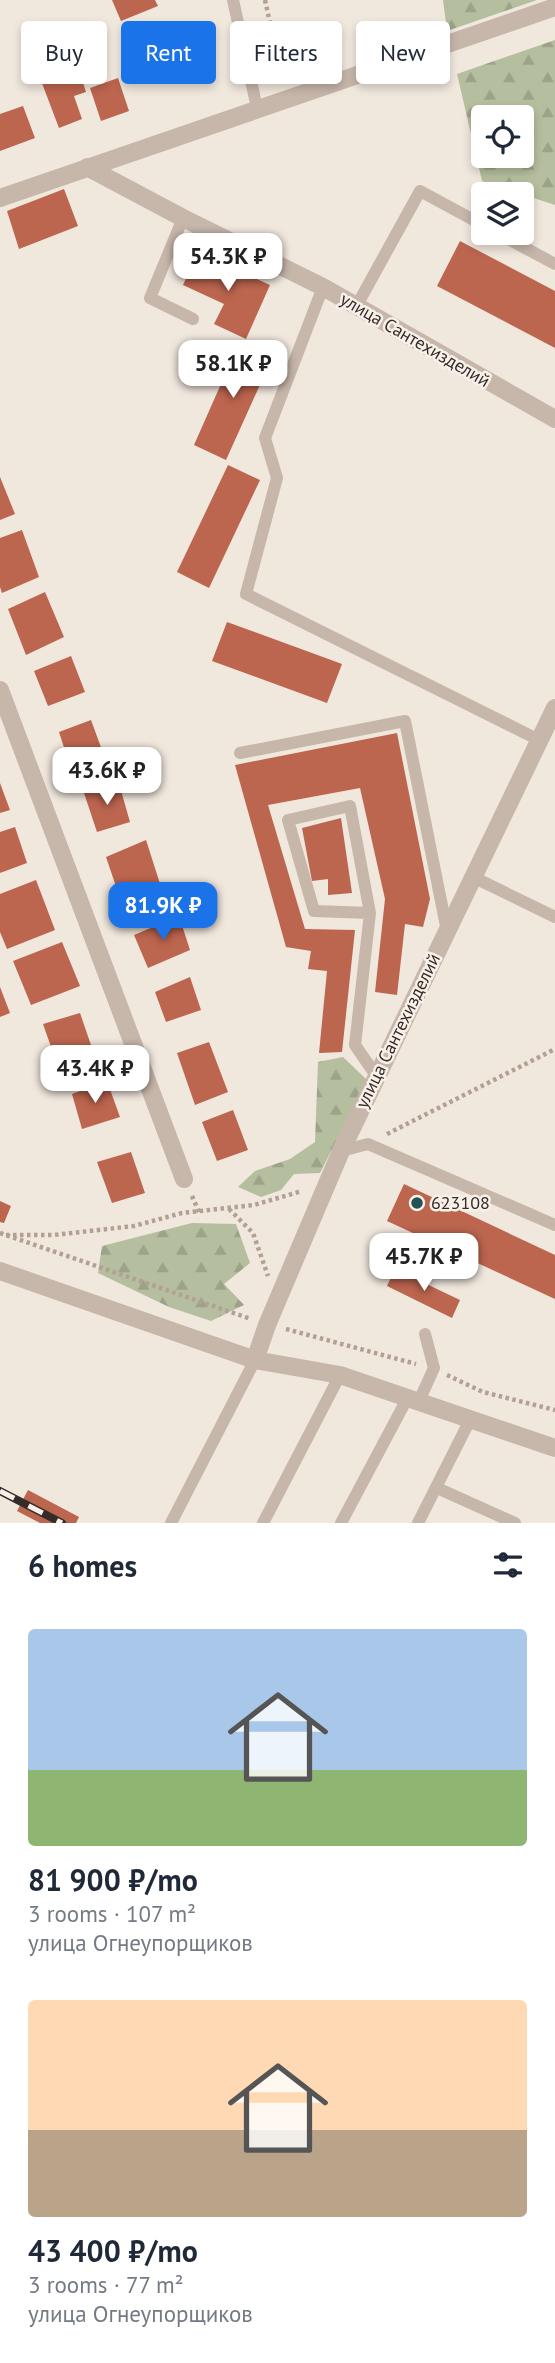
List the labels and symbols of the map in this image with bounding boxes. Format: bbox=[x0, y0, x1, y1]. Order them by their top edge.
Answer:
pin: 54.3K ₽ bbox=[163, 233, 293, 293]
street label: улица Сантехизделий bbox=[336, 287, 494, 392]
pin: 58.1K ₽ bbox=[168, 340, 298, 400]
pin: 43.6K ₽ bbox=[42, 748, 172, 807]
pin: 81.9K ₽ bbox=[98, 883, 228, 942]
street label: улица Сантехизделий bbox=[350, 950, 445, 1112]
pin: 43.4K ₽ bbox=[30, 1046, 160, 1105]
place label: 623108 bbox=[431, 1191, 490, 1214]
marker: 623108 bbox=[409, 1195, 425, 1211]
pin: 45.7K ₽ bbox=[359, 1234, 489, 1293]

